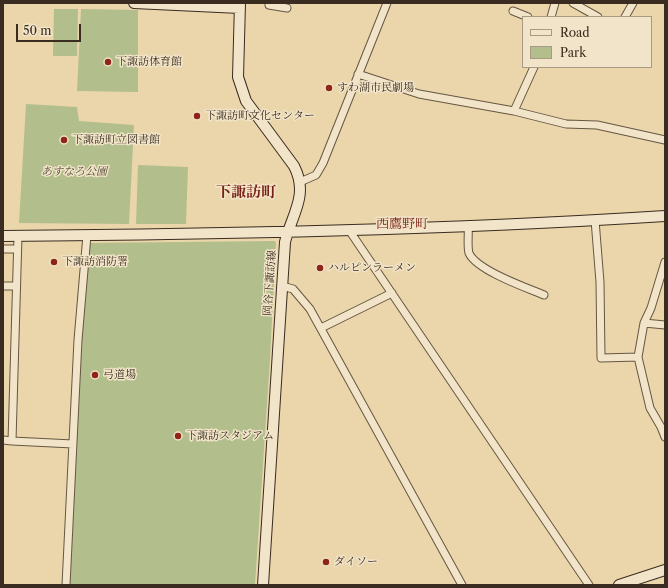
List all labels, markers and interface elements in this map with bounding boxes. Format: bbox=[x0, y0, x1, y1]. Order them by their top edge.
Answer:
scale bar bbox=[18, 16, 83, 42]
legend bbox=[522, 16, 652, 68]
text: 50 m bbox=[23, 23, 52, 38]
text: Road bbox=[560, 25, 590, 40]
text: Park bbox=[560, 45, 586, 60]
place label: 下諏訪体育館 bbox=[116, 55, 182, 69]
marker: 下諏訪体育館 bbox=[103, 57, 113, 67]
place label: すわ湖市民劇場 bbox=[337, 81, 414, 95]
marker: すわ湖市民劇場 bbox=[324, 83, 334, 93]
place label: 下諏訪町文化センター bbox=[205, 109, 315, 123]
marker: 下諏訪町文化センター bbox=[192, 111, 202, 121]
place label: 下諏訪町立図書館 bbox=[72, 133, 160, 147]
marker: 下諏訪町立図書館 bbox=[59, 135, 69, 145]
park label: あすなろ公園 bbox=[41, 165, 107, 179]
district label: 下諏訪町 bbox=[216, 184, 276, 202]
district label: 西鷹野町 bbox=[376, 216, 428, 232]
street label: 岡谷下諏訪線 bbox=[261, 250, 279, 316]
place label: 下諏訪消防署 bbox=[62, 255, 128, 269]
marker: 下諏訪消防署 bbox=[49, 257, 59, 267]
place label: ハルピンラーメン bbox=[328, 261, 416, 275]
marker: ハルピンラーメン bbox=[315, 263, 325, 273]
place label: 弓道場 bbox=[103, 368, 136, 382]
marker: 弓道場 bbox=[90, 370, 100, 380]
place label: 下諏訪スタジアム bbox=[186, 429, 274, 443]
marker: 下諏訪スタジアム bbox=[173, 431, 183, 441]
place label: ダイソー bbox=[334, 555, 378, 569]
marker: ダイソー bbox=[321, 557, 331, 567]

